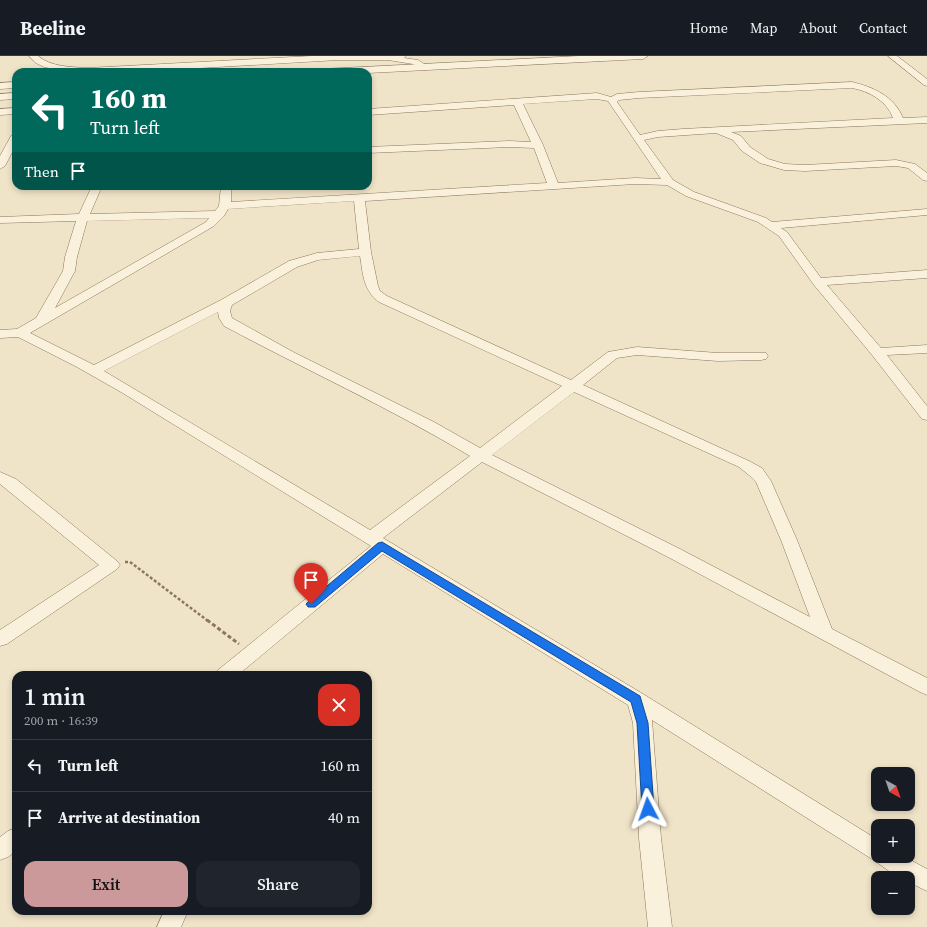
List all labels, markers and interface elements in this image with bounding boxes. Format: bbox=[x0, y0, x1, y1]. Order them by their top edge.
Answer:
text: Beeline bbox=[20, 15, 86, 41]
text: Home bbox=[690, 18, 728, 38]
text: Map bbox=[750, 18, 777, 38]
text: About bbox=[799, 18, 837, 38]
text: Contact bbox=[859, 18, 907, 38]
text: 160 m bbox=[90, 79, 167, 117]
icon: left bbox=[24, 84, 76, 136]
text: Turn left bbox=[90, 115, 160, 140]
icon: arrive bbox=[67, 160, 89, 182]
text: Then bbox=[24, 161, 59, 182]
pin bbox=[294, 563, 328, 604]
icon: arrive bbox=[300, 569, 322, 591]
text: 1 min bbox=[24, 680, 86, 713]
button: close bbox=[318, 684, 360, 726]
text: 200 m · 16:39 bbox=[24, 712, 98, 729]
icon: left bbox=[24, 755, 46, 777]
text: Turn left bbox=[58, 755, 118, 776]
text: 160 m bbox=[320, 755, 360, 776]
north arrow bbox=[871, 767, 915, 811]
map controls bbox=[871, 767, 915, 915]
position arrow bbox=[627, 788, 669, 830]
icon: arrive bbox=[24, 807, 46, 829]
text: Arrive at destination bbox=[58, 807, 200, 828]
text: 40 m bbox=[328, 807, 360, 828]
button: + bbox=[871, 819, 915, 863]
button: Exit bbox=[24, 861, 188, 907]
button: Share bbox=[196, 861, 360, 907]
button: − bbox=[871, 871, 915, 915]

